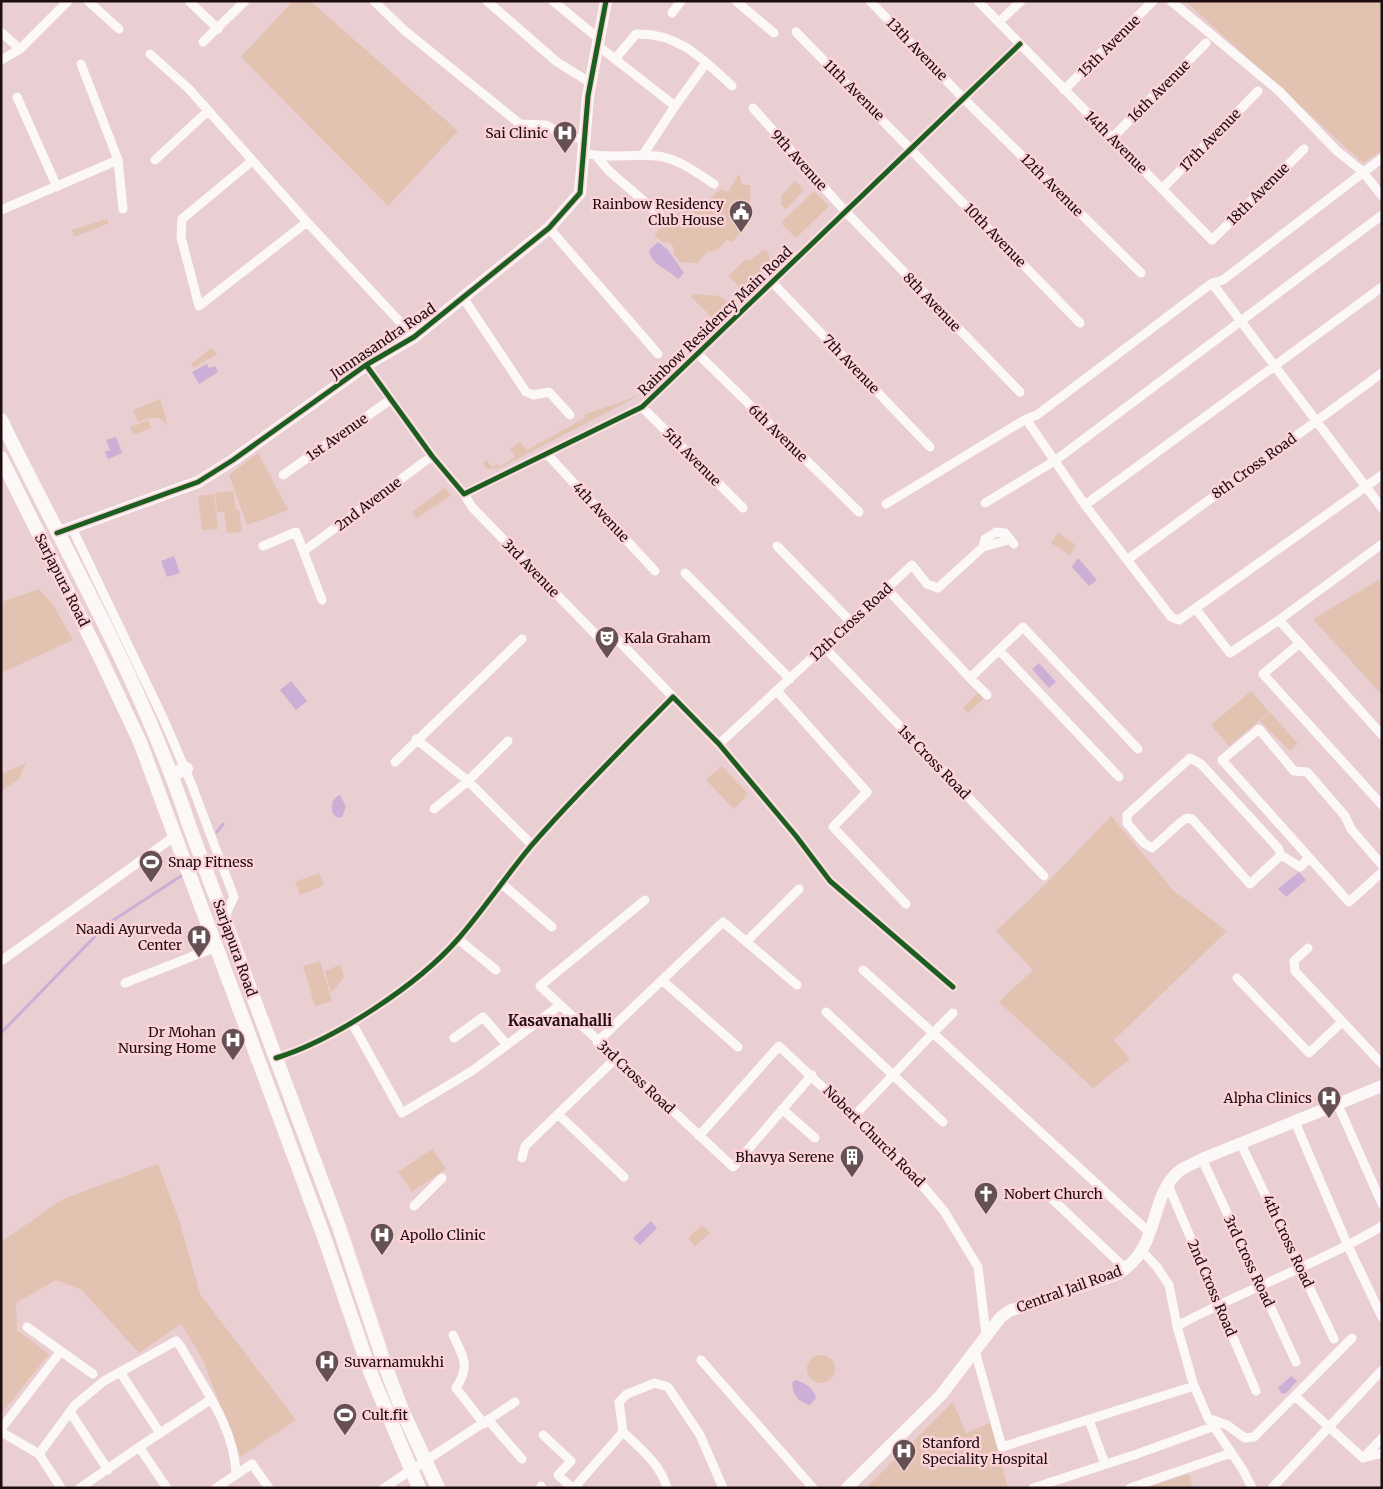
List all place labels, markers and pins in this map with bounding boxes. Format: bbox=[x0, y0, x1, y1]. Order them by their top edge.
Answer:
hospital icon: Sai Clinic bbox=[552, 120, 578, 154]
place label: Sai Clinic bbox=[485, 124, 548, 142]
place label: Rainbow Residency Club House bbox=[592, 195, 725, 229]
public building icon: Rainbow Residency Club House bbox=[728, 199, 754, 233]
theatre icon: Kala Graham bbox=[594, 625, 620, 659]
place label: Kala Graham bbox=[624, 629, 711, 647]
sports icon: Snap Fitness bbox=[138, 849, 164, 883]
place label: Snap Fitness bbox=[168, 853, 254, 871]
place label: Naadi Ayurveda Center bbox=[76, 920, 182, 954]
hospital icon: Naadi Ayurveda Center bbox=[186, 924, 212, 958]
place label: Dr Mohan Nursing Home bbox=[118, 1023, 216, 1057]
hospital icon: Dr Mohan Nursing Home bbox=[220, 1027, 246, 1061]
hospital icon: Alpha Clinics bbox=[1316, 1085, 1342, 1119]
place label: Alpha Clinics bbox=[1223, 1089, 1312, 1107]
building icon: Bhavya Serene bbox=[839, 1144, 865, 1178]
place label: Bhavya Serene bbox=[735, 1148, 834, 1166]
church icon: Nobert Church bbox=[973, 1181, 999, 1215]
place label: Nobert Church bbox=[1004, 1185, 1103, 1203]
hospital icon: Apollo Clinic bbox=[369, 1222, 395, 1256]
place label: Apollo Clinic bbox=[399, 1226, 486, 1244]
hospital icon: Suvarnamukhi bbox=[314, 1349, 340, 1383]
place label: Suvarnamukhi bbox=[344, 1353, 444, 1371]
sports icon: Cult.fit bbox=[332, 1402, 358, 1436]
place label: Cult.fit bbox=[362, 1406, 408, 1424]
place label: Stanford Speciality Hospital bbox=[922, 1434, 1049, 1468]
hospital icon: Stanford Speciality Hospital bbox=[891, 1438, 917, 1472]

